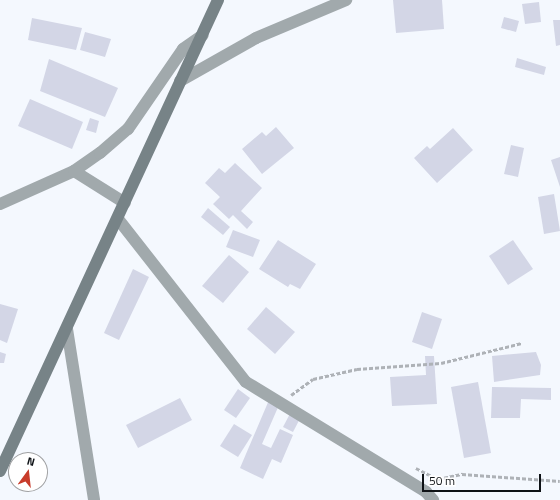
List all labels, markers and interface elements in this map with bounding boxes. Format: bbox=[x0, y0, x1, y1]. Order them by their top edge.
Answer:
north arrow bbox=[8, 452, 48, 492]
text: N bbox=[25, 453, 37, 470]
scale bar bbox=[424, 466, 543, 492]
text: 50 m bbox=[429, 471, 455, 490]

